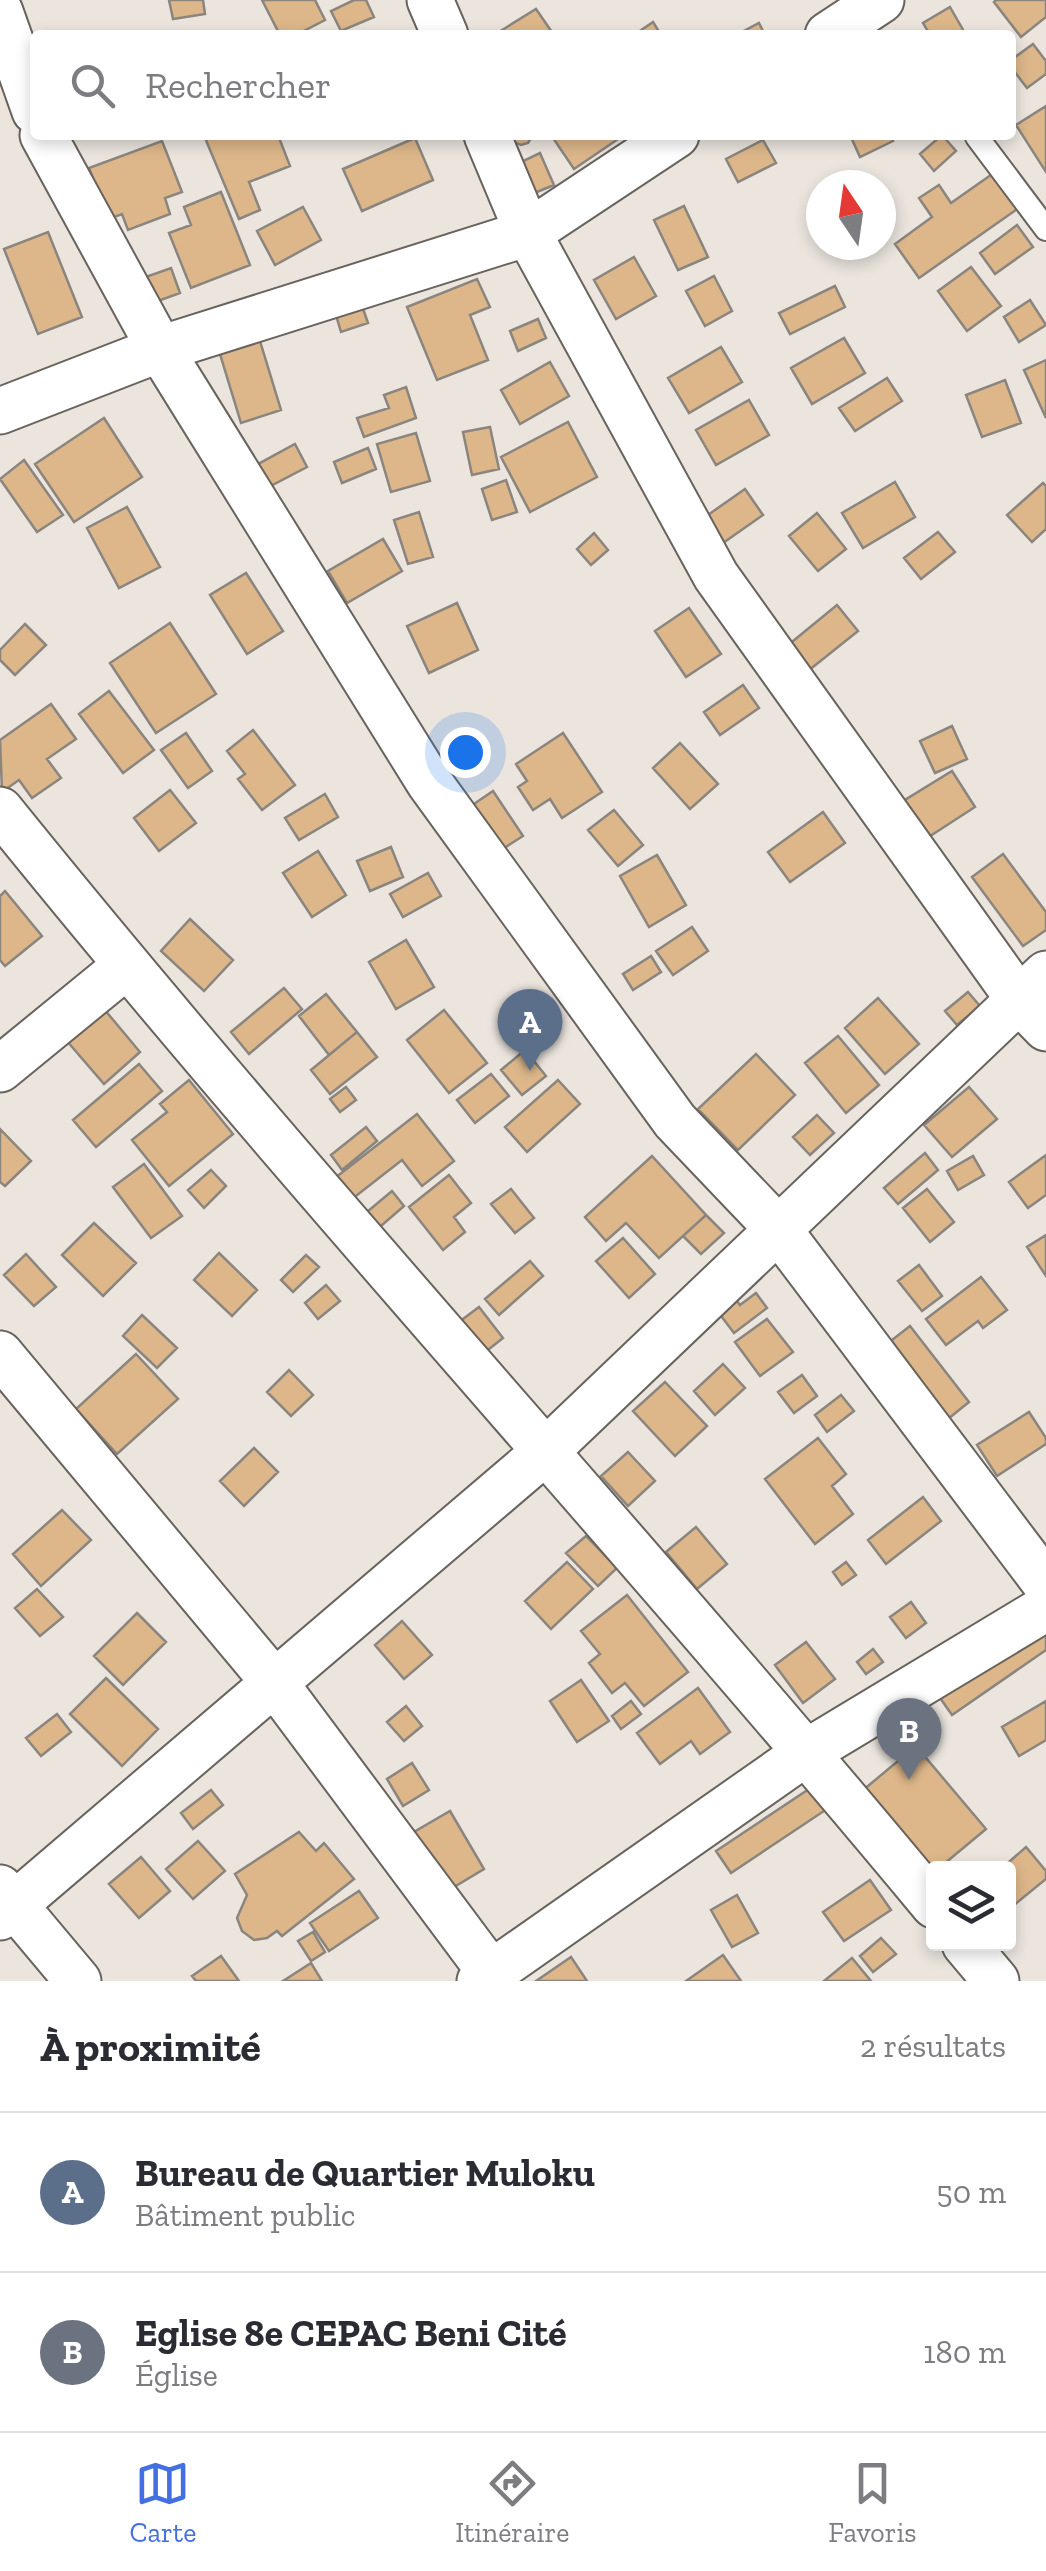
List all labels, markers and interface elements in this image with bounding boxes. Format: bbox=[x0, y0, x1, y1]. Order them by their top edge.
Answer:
search box bbox=[30, 30, 1016, 140]
icon: search bbox=[65, 58, 120, 113]
text: Rechercher bbox=[145, 62, 331, 108]
north arrow bbox=[806, 170, 896, 260]
your location bbox=[440, 727, 491, 778]
pin: A bbox=[498, 988, 562, 1071]
pin: B bbox=[876, 1698, 942, 1780]
map controls bbox=[926, 1861, 1016, 1951]
button: layers bbox=[926, 1861, 1016, 1951]
text: À proximité bbox=[40, 2021, 261, 2072]
text: 2 résultats bbox=[860, 2027, 1006, 2065]
text: Bureau de Quartier Muloku bbox=[135, 2150, 595, 2196]
text: A bbox=[62, 2173, 83, 2211]
text: 50 m bbox=[936, 2173, 1006, 2211]
text: Bâtiment public bbox=[135, 2196, 356, 2234]
text: Eglise 8e CEPAC Beni Cité bbox=[135, 2310, 567, 2356]
text: B bbox=[63, 2333, 82, 2371]
text: 180 m bbox=[923, 2333, 1006, 2371]
text: Église bbox=[135, 2356, 218, 2394]
tab: Carte bbox=[129, 2456, 196, 2549]
tab: Itinéraire bbox=[455, 2456, 569, 2549]
tab: Favoris bbox=[828, 2456, 917, 2549]

